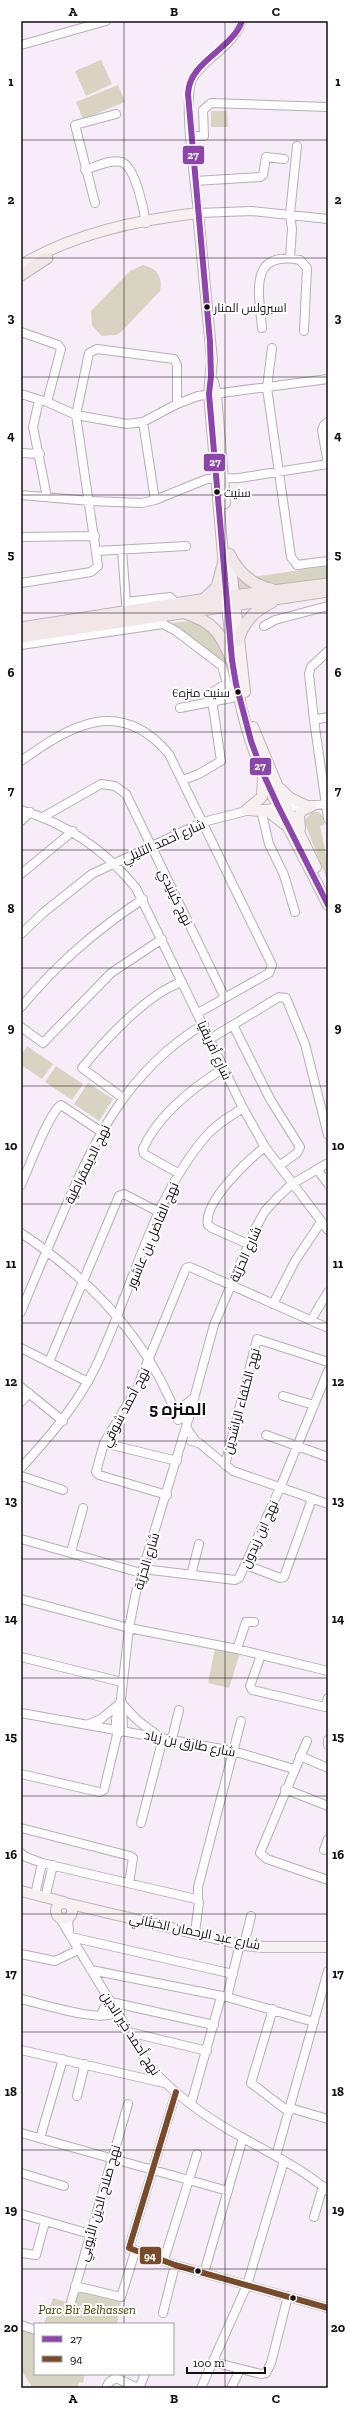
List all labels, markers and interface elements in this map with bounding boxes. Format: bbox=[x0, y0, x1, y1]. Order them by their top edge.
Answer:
text: A bbox=[69, 4, 78, 19]
text: B bbox=[170, 4, 178, 19]
text: C bbox=[272, 4, 280, 19]
text: 1 bbox=[8, 74, 14, 89]
text: 1 bbox=[335, 74, 341, 89]
line badge: 27 bbox=[182, 145, 205, 165]
text: 27 bbox=[187, 149, 199, 162]
text: 2 bbox=[8, 192, 15, 207]
text: 2 bbox=[335, 192, 342, 207]
place label: اسبرولس المنار bbox=[213, 301, 287, 315]
marker: اسبرولس المنار bbox=[202, 302, 212, 312]
text: 3 bbox=[8, 310, 15, 325]
text: 3 bbox=[335, 310, 342, 325]
text: 4 bbox=[7, 428, 15, 443]
text: 4 bbox=[334, 428, 342, 443]
line badge: 27 bbox=[203, 453, 226, 472]
text: 27 bbox=[209, 456, 221, 469]
place label: سنيت bbox=[224, 486, 251, 500]
marker: سنيت bbox=[212, 487, 222, 497]
text: 5 bbox=[8, 547, 15, 562]
text: 5 bbox=[335, 547, 342, 562]
text: 6 bbox=[8, 665, 15, 680]
text: 6 bbox=[335, 665, 342, 680]
place label: سنيت منزه6 bbox=[172, 686, 230, 700]
marker: سنيت منزه6 bbox=[233, 687, 243, 697]
line badge: 27 bbox=[249, 757, 272, 776]
text: 27 bbox=[254, 760, 266, 773]
text: 7 bbox=[8, 783, 15, 798]
text: 7 bbox=[335, 783, 342, 798]
street label: شارع أحمد التليلي bbox=[119, 815, 209, 869]
street label: نهج كينيدي bbox=[153, 866, 196, 929]
text: 8 bbox=[7, 901, 15, 916]
text: 8 bbox=[334, 901, 342, 916]
street label: شارع أفريقيا bbox=[193, 1018, 236, 1083]
text: 9 bbox=[8, 1020, 15, 1035]
text: 9 bbox=[335, 1020, 342, 1035]
street label: نهج الديمقراطية bbox=[62, 1122, 114, 1207]
text: 10 bbox=[5, 1138, 18, 1153]
text: 10 bbox=[332, 1138, 345, 1153]
street label: نهج الفاضل بن عاشور bbox=[123, 1180, 183, 1292]
street label: شارع الحرّيّة bbox=[227, 1224, 265, 1285]
text: 11 bbox=[6, 1256, 17, 1271]
text: 11 bbox=[333, 1256, 344, 1271]
street label: نهج الخلفاء الراشدين bbox=[220, 1347, 264, 1456]
street label: نهج أحمد شوقي bbox=[97, 1365, 155, 1451]
text: 12 bbox=[5, 1374, 17, 1389]
text: 12 bbox=[332, 1374, 344, 1389]
district label: المنزه 5 bbox=[149, 1399, 207, 1419]
text: 13 bbox=[5, 1493, 17, 1508]
text: 13 bbox=[332, 1493, 344, 1508]
street label: نهج ابن زيدون bbox=[238, 1498, 282, 1571]
street label: شارع الحرّيّة bbox=[131, 1531, 163, 1592]
text: 14 bbox=[5, 1611, 18, 1626]
text: 14 bbox=[332, 1611, 345, 1626]
street label: شارع طارق بن زياد bbox=[143, 1727, 237, 1761]
text: 15 bbox=[5, 1729, 17, 1744]
text: 15 bbox=[332, 1729, 344, 1744]
text: 16 bbox=[5, 1847, 17, 1862]
text: 16 bbox=[332, 1847, 344, 1862]
street label: شارع عبد الرحمان الخبثاني bbox=[128, 1910, 262, 1956]
text: 17 bbox=[5, 1966, 17, 1981]
text: 17 bbox=[332, 1966, 344, 1981]
street label: نهج أحمد خير الدين bbox=[97, 1988, 164, 2079]
text: 18 bbox=[5, 2084, 17, 2099]
text: 18 bbox=[332, 2084, 344, 2099]
street label: نهج صلاح الدين الأيوبي bbox=[76, 2143, 126, 2264]
text: 19 bbox=[5, 2202, 17, 2217]
text: 19 bbox=[332, 2202, 344, 2217]
line badge: 94 bbox=[139, 2246, 162, 2265]
text: 94 bbox=[144, 2250, 157, 2263]
unlabelled marker bbox=[193, 2266, 203, 2276]
unlabelled marker bbox=[288, 2293, 298, 2303]
park label: Parc Bir Belhassen bbox=[38, 2302, 136, 2317]
text: 20 bbox=[4, 2320, 19, 2335]
text: 20 bbox=[331, 2320, 346, 2335]
legend bbox=[34, 2323, 174, 2375]
text: 27 bbox=[70, 2332, 82, 2346]
scale bar bbox=[187, 2349, 265, 2375]
text: 94 bbox=[70, 2352, 83, 2366]
text: 100 m bbox=[193, 2356, 225, 2370]
text: A bbox=[69, 2391, 78, 2406]
text: B bbox=[170, 2391, 178, 2406]
text: C bbox=[272, 2391, 280, 2406]

